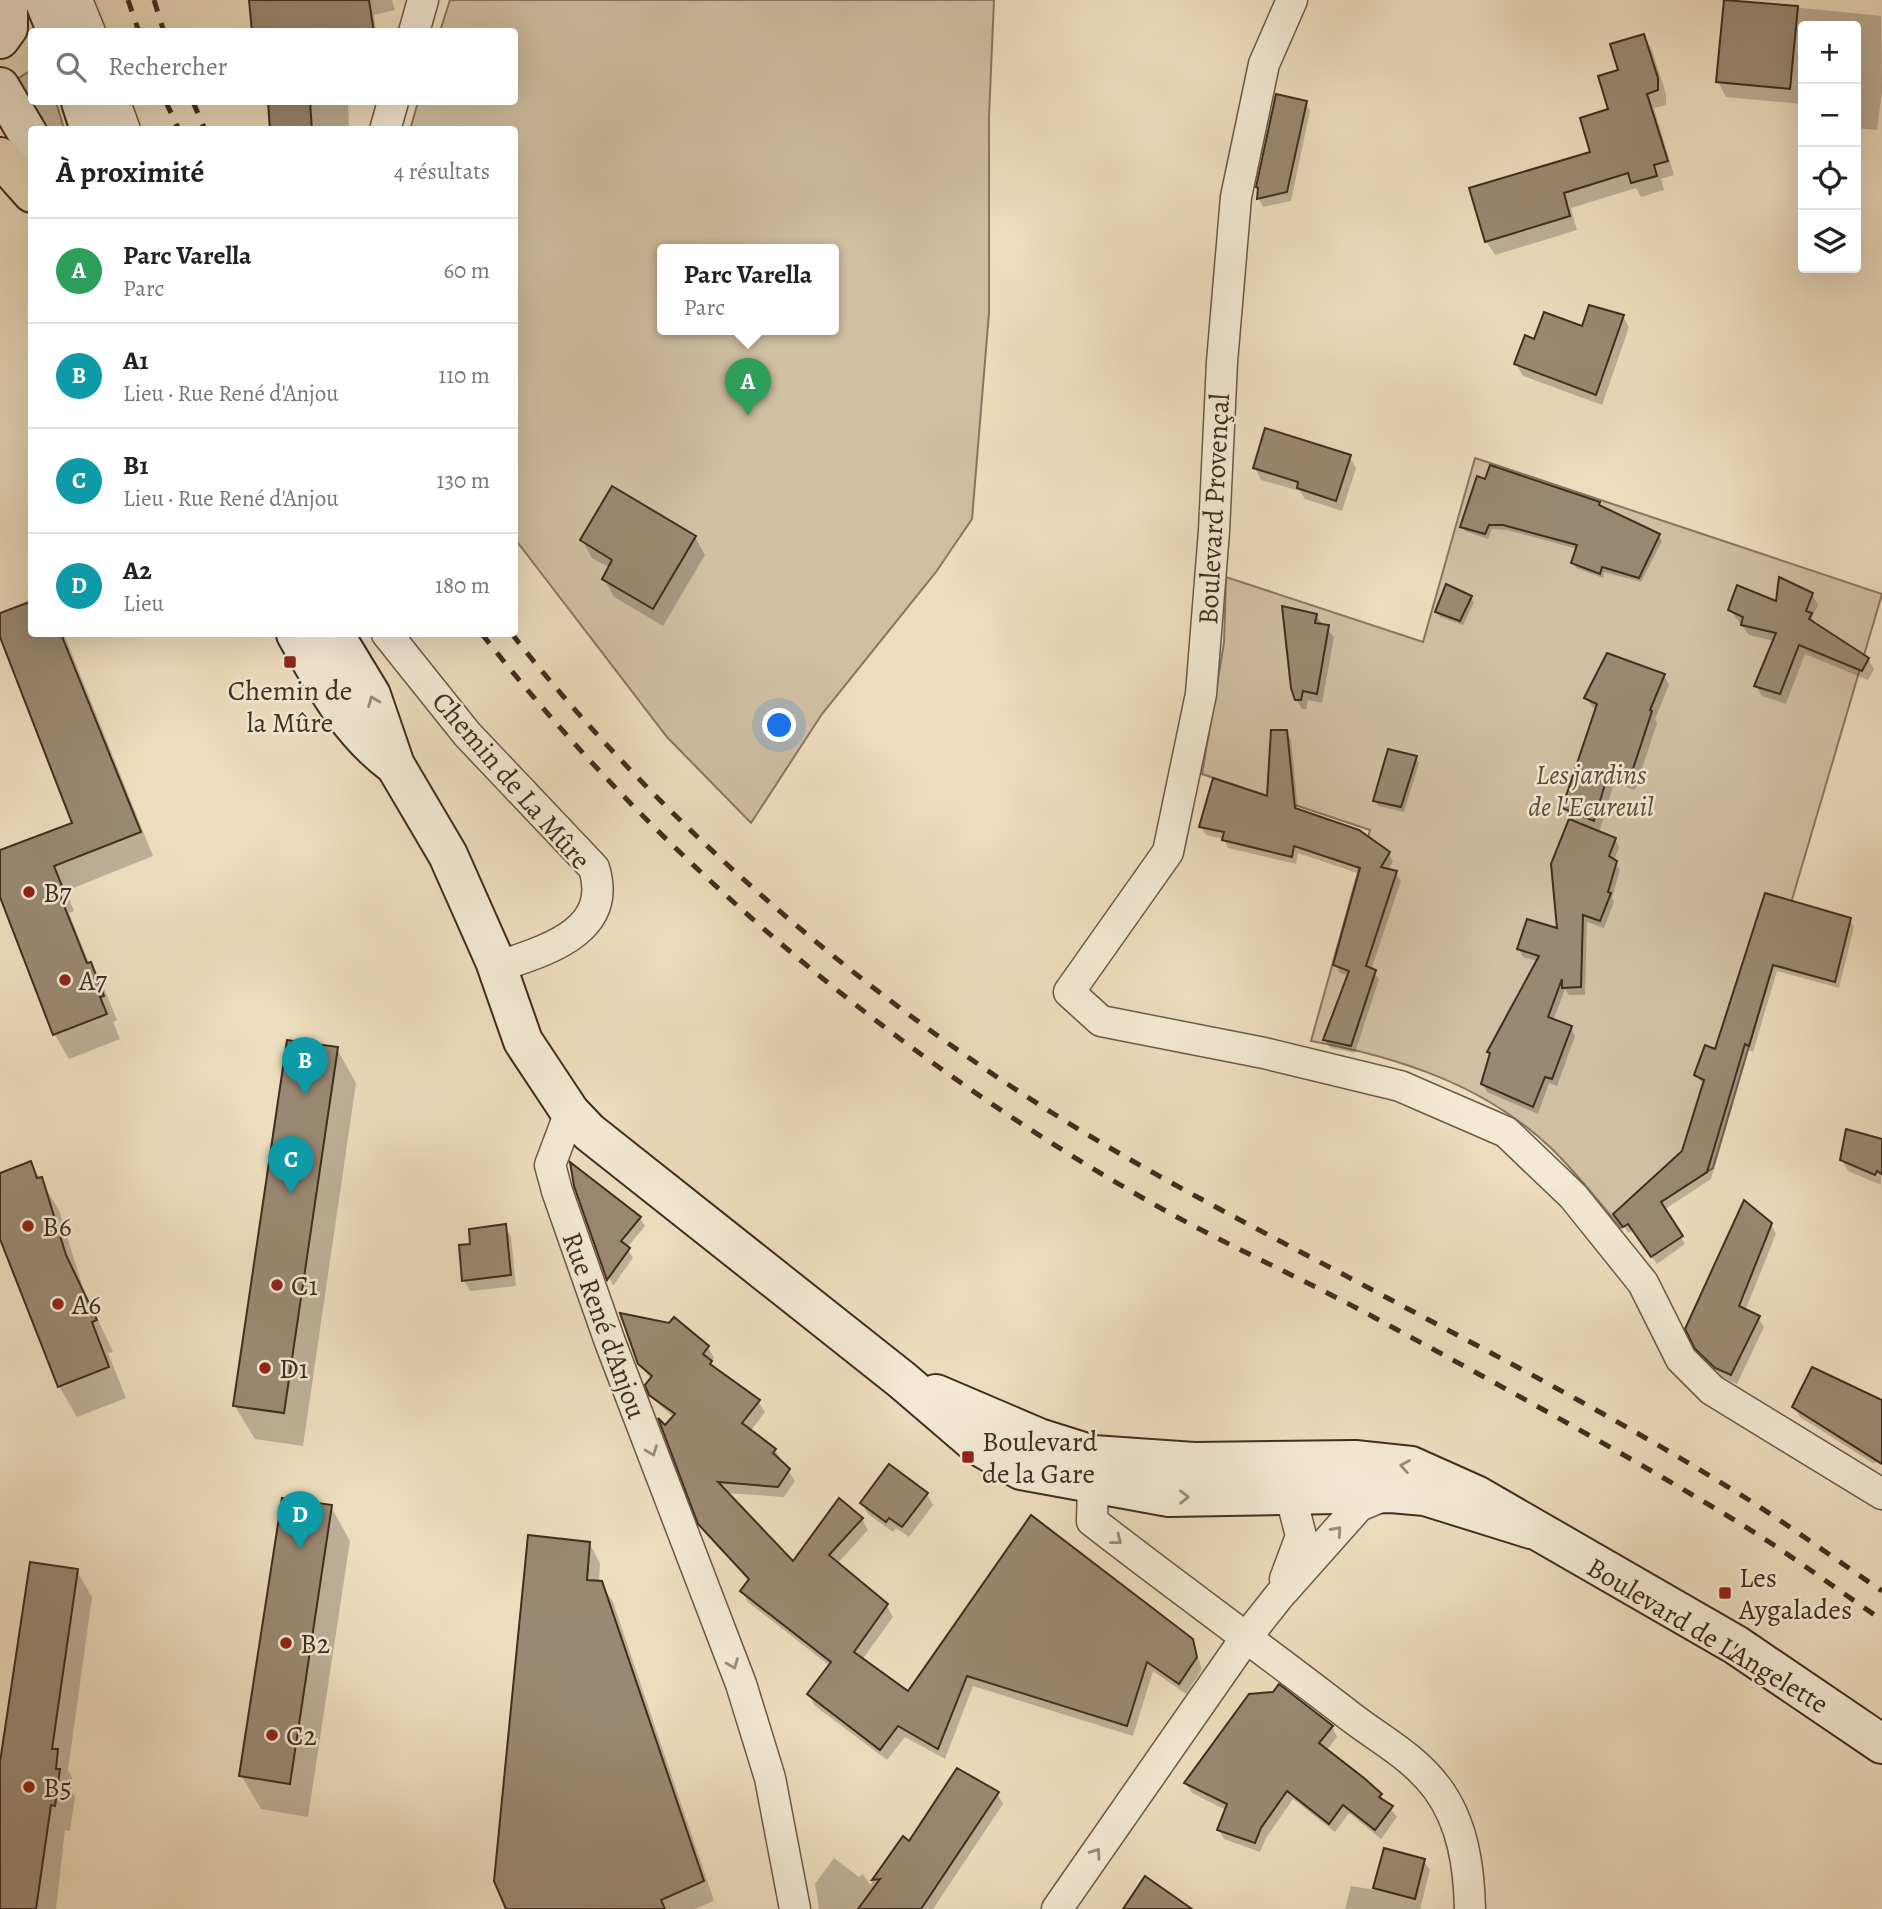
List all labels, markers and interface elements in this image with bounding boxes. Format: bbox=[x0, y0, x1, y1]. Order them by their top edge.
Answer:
map controls bbox=[1798, 21, 1861, 273]
button: + bbox=[1798, 21, 1861, 84]
search box bbox=[28, 28, 518, 105]
icon: search bbox=[52, 48, 90, 86]
text: Rechercher bbox=[108, 49, 228, 84]
button: − bbox=[1798, 84, 1861, 147]
button: locate bbox=[1798, 147, 1861, 210]
text: À proximité bbox=[56, 152, 204, 192]
text: 4 résultats bbox=[394, 156, 490, 187]
button: layers bbox=[1798, 210, 1861, 273]
text: Parc Varella bbox=[123, 238, 252, 273]
popup bbox=[657, 244, 839, 335]
text: A bbox=[72, 255, 86, 286]
text: 60 m bbox=[443, 255, 490, 286]
text: Parc Varella bbox=[684, 257, 812, 292]
text: Parc bbox=[123, 273, 164, 304]
text: Parc bbox=[684, 292, 725, 323]
text: A1 bbox=[123, 343, 149, 378]
pin: A bbox=[725, 358, 771, 416]
text: B bbox=[72, 360, 86, 391]
text: 110 m bbox=[438, 360, 490, 391]
text: Lieu · Rue René d'Anjou bbox=[123, 378, 339, 409]
street label: Boulevard Provençal bbox=[1189, 392, 1239, 626]
text: B1 bbox=[123, 448, 149, 483]
text: C bbox=[72, 465, 86, 496]
text: 130 m bbox=[437, 465, 490, 496]
text: Lieu · Rue René d'Anjou bbox=[123, 483, 339, 514]
text: A2 bbox=[123, 553, 152, 588]
text: D bbox=[71, 570, 87, 601]
text: 180 m bbox=[435, 570, 490, 601]
text: Lieu bbox=[123, 588, 164, 619]
marker: Chemin de la Mûre bbox=[282, 654, 298, 670]
place label: Chemin de la Mûre bbox=[228, 672, 352, 742]
street label: Chemin de La Mûre bbox=[423, 684, 599, 878]
one-way arrow bbox=[367, 696, 381, 708]
your location bbox=[762, 708, 796, 742]
park label: Les jardins de l'Ecureuil bbox=[1528, 756, 1654, 826]
place label: B7 bbox=[43, 874, 72, 912]
marker: B7 bbox=[21, 884, 37, 900]
place label: A7 bbox=[78, 962, 107, 1000]
marker: A7 bbox=[57, 972, 73, 988]
pin: B bbox=[282, 1037, 328, 1095]
pin: C bbox=[268, 1136, 314, 1194]
place label: B6 bbox=[42, 1208, 72, 1246]
marker: B6 bbox=[20, 1218, 36, 1234]
street label: Rue René d'Anjou bbox=[553, 1227, 656, 1425]
place label: C1 bbox=[291, 1267, 318, 1305]
marker: C1 bbox=[269, 1277, 285, 1293]
place label: A6 bbox=[71, 1286, 101, 1324]
marker: A6 bbox=[50, 1296, 66, 1312]
place label: D1 bbox=[279, 1350, 308, 1388]
marker: D1 bbox=[257, 1360, 273, 1376]
place label: Boulevard de la Gare bbox=[982, 1423, 1098, 1493]
one-way arrow bbox=[644, 1445, 658, 1457]
marker: Boulevard de la Gare bbox=[960, 1449, 976, 1465]
one-way arrow bbox=[1399, 1459, 1411, 1474]
one-way arrow bbox=[1179, 1489, 1190, 1504]
pin: D bbox=[277, 1491, 323, 1549]
one-way arrow bbox=[1329, 1526, 1341, 1539]
one-way arrow bbox=[1109, 1532, 1121, 1545]
street label: Boulevard de L'Angelette bbox=[1580, 1549, 1835, 1723]
place label: Les Aygalades bbox=[1738, 1559, 1852, 1629]
marker: Les Aygalades bbox=[1717, 1585, 1733, 1601]
place label: B2 bbox=[300, 1625, 330, 1663]
marker: B2 bbox=[278, 1635, 294, 1651]
one-way arrow bbox=[725, 1657, 739, 1669]
place label: C2 bbox=[286, 1717, 317, 1755]
marker: C2 bbox=[264, 1727, 280, 1743]
place label: B5 bbox=[43, 1769, 72, 1807]
marker: B5 bbox=[21, 1779, 37, 1795]
one-way arrow bbox=[1087, 1848, 1100, 1861]

